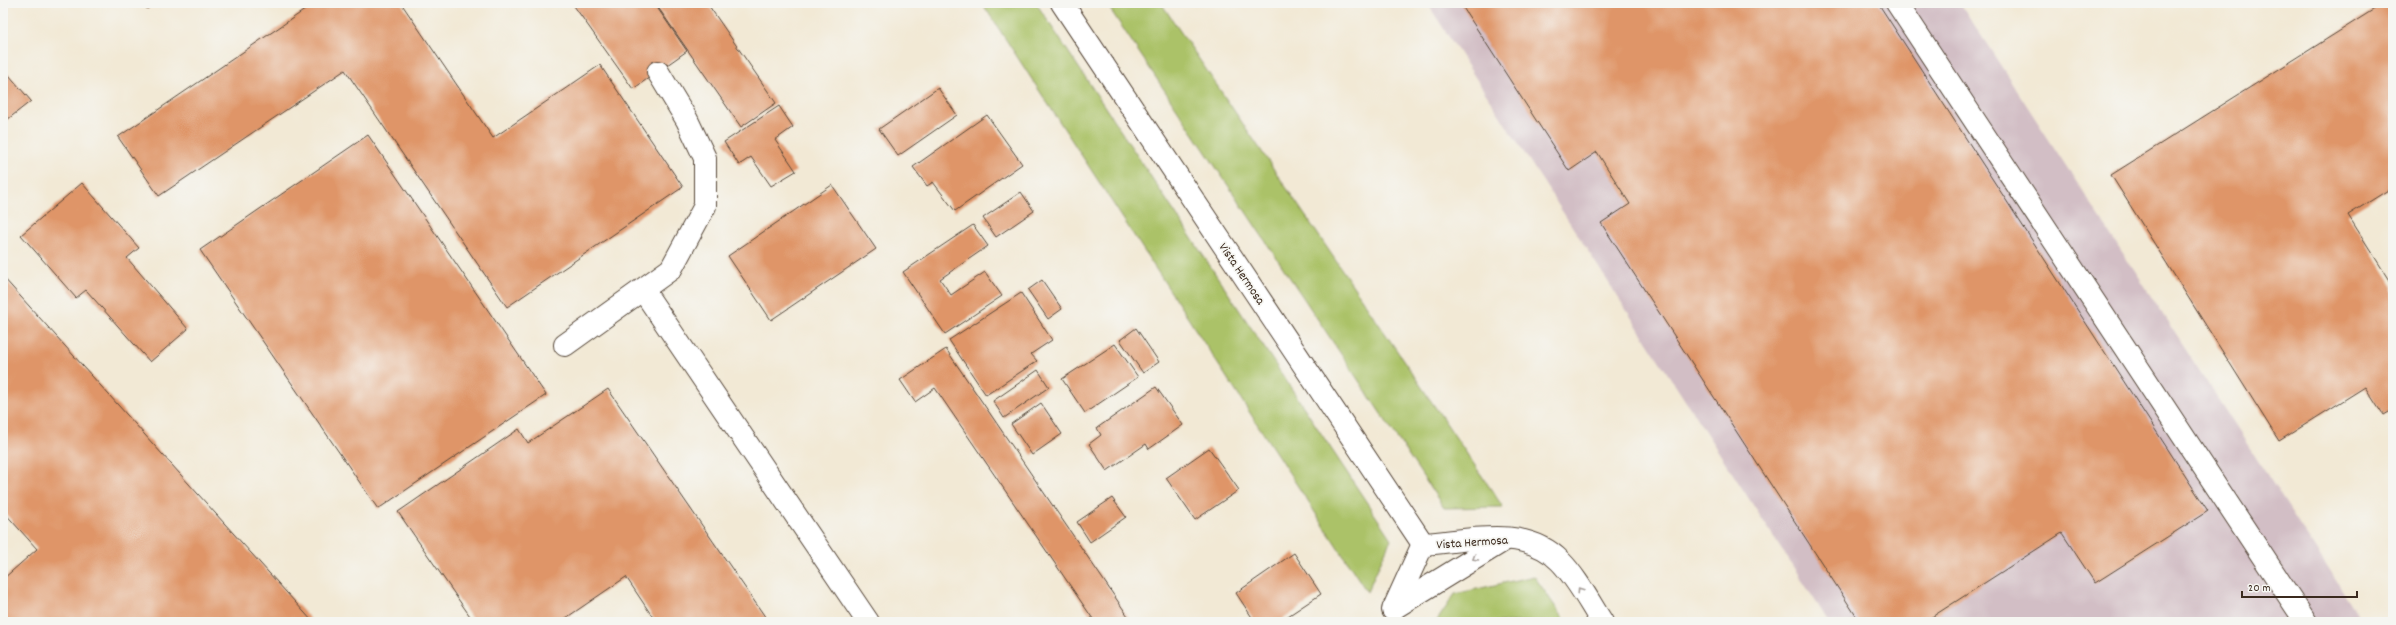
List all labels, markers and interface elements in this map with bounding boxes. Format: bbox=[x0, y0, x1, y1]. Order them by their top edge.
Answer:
street label: Vista Hermosa bbox=[1213, 239, 1269, 310]
street label: Vista Hermosa bbox=[1436, 531, 1509, 555]
one-way arrow bbox=[1472, 553, 1479, 560]
scale bar bbox=[2242, 573, 2357, 599]
text: 20 m bbox=[2248, 580, 2271, 597]
one-way arrow bbox=[1577, 587, 1585, 594]

